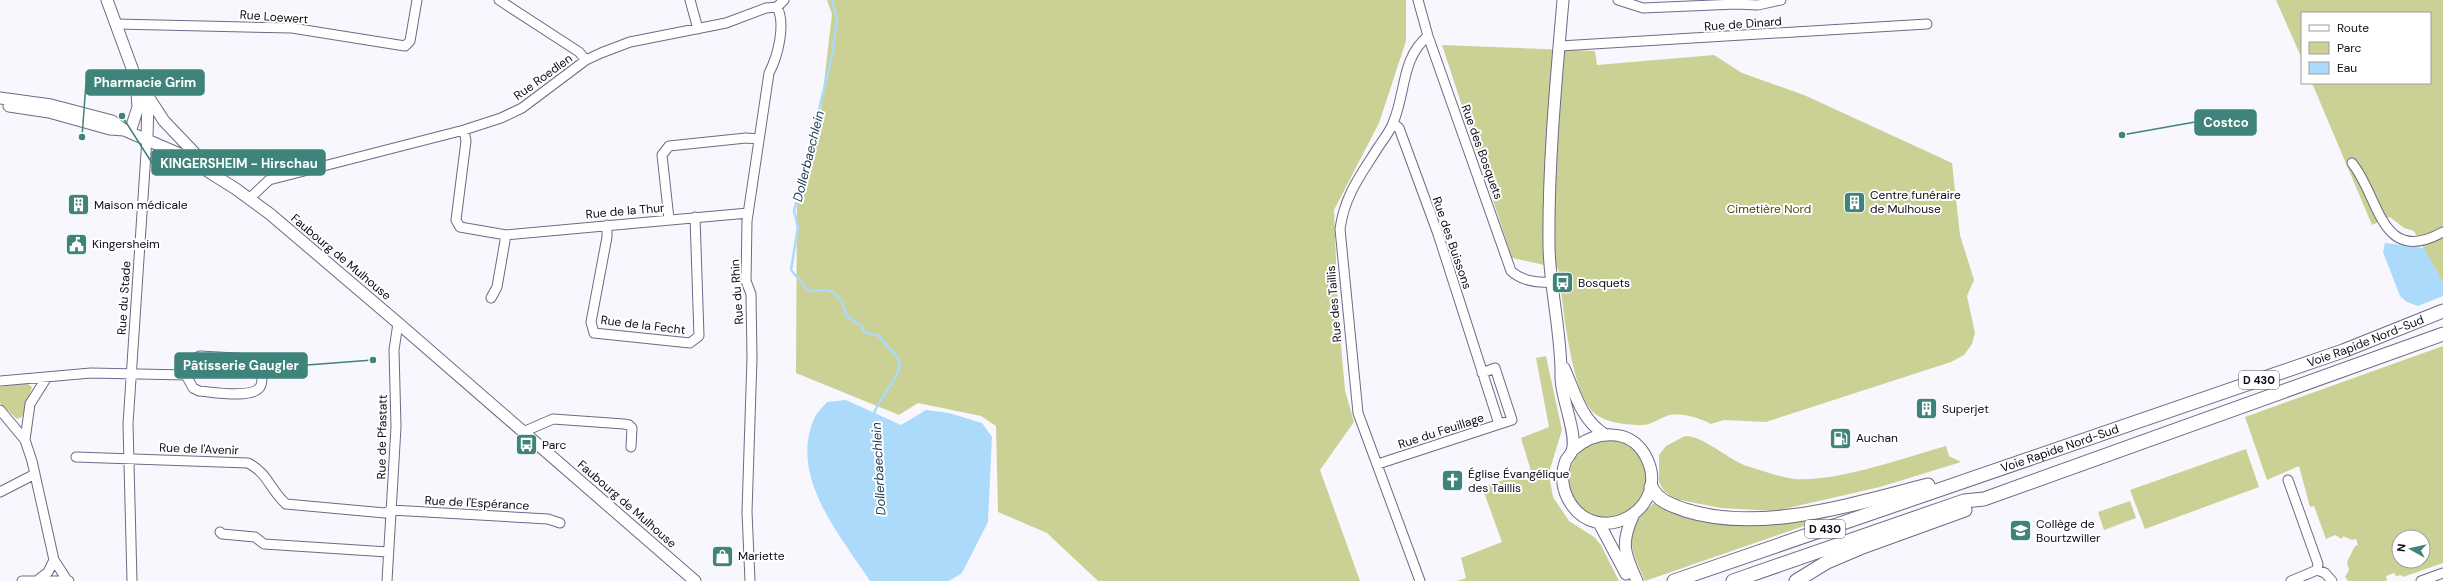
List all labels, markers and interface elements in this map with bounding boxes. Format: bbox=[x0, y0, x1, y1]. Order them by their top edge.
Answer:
street label: Rue Loewert bbox=[239, 7, 309, 27]
legend bbox=[2301, 12, 2431, 84]
street label: Rue de Dinard bbox=[1704, 13, 1782, 35]
text: Route bbox=[2337, 20, 2369, 36]
text: Parc bbox=[2337, 40, 2361, 56]
street label: Rue Roedlen bbox=[511, 50, 576, 104]
text: Eau bbox=[2337, 60, 2357, 76]
callout: Pharmacie Grim bbox=[86, 70, 204, 95]
text: Pharmacie Grim bbox=[94, 74, 196, 91]
street label: Rue des Bosquets bbox=[1457, 102, 1507, 202]
water label: Dollerbaechlein bbox=[789, 109, 828, 203]
callout: Costco bbox=[2195, 110, 2256, 135]
text: Costco bbox=[2203, 114, 2249, 131]
callout: KINGERSHEIM - Hirschau bbox=[152, 150, 325, 175]
text: KINGERSHEIM - Hirschau bbox=[160, 155, 318, 172]
place label: Centre funéraire de Mulhouse bbox=[1870, 187, 1961, 217]
building icon: Centre funéraire de Mulhouse bbox=[1841, 189, 1867, 215]
building icon: Maison médicale bbox=[66, 192, 92, 218]
street label: Rue des Buissons bbox=[1429, 195, 1475, 291]
place label: Maison médicale bbox=[94, 197, 188, 213]
street label: Rue de la Thur bbox=[585, 200, 666, 222]
park label: Cimetière Nord bbox=[1727, 201, 1811, 217]
street label: Faubourg de Mulhouse bbox=[288, 210, 395, 304]
public building icon: Kingersheim bbox=[64, 231, 90, 257]
place label: Kingersheim bbox=[92, 236, 160, 252]
street label: Rue du Rhin bbox=[727, 259, 747, 325]
street label: Rue du Stade bbox=[113, 260, 135, 336]
street label: Rue des Taillis bbox=[1323, 265, 1345, 343]
bus stop icon: Bosquets bbox=[1550, 270, 1576, 296]
place label: Bosquets bbox=[1578, 275, 1630, 291]
street label: Voie Rapide Nord-Sud bbox=[2305, 311, 2426, 371]
street label: Rue de la Fecht bbox=[600, 312, 687, 338]
callout: Pâtisserie Gaugler bbox=[175, 353, 307, 378]
text: Pâtisserie Gaugler bbox=[183, 357, 300, 374]
road number: D 430 bbox=[2239, 371, 2279, 389]
street label: Rue de Pfastatt bbox=[373, 394, 391, 480]
building icon: Superjet bbox=[1914, 396, 1940, 422]
place label: Superjet bbox=[1942, 401, 1989, 417]
street label: Rue du Feuillage bbox=[1396, 410, 1486, 452]
street label: Voie Rapide Nord-Sud bbox=[1999, 421, 2121, 476]
water label: Dollerbaechlein bbox=[868, 422, 889, 516]
fuel station icon: Auchan bbox=[1827, 425, 1853, 451]
place label: Auchan bbox=[1856, 430, 1898, 446]
bus stop icon: Parc bbox=[514, 432, 540, 458]
place label: Parc bbox=[542, 437, 566, 453]
street label: Rue de l'Avenir bbox=[159, 440, 240, 458]
street label: Faubourg de Mulhouse bbox=[574, 457, 680, 551]
place label: Église Évangélique des Taillis bbox=[1468, 466, 1570, 496]
church icon: Église Évangélique des Taillis bbox=[1440, 468, 1466, 494]
street label: Rue de l'Espérance bbox=[424, 492, 530, 514]
place label: Collège de Bourtzwiller bbox=[2036, 516, 2101, 546]
school or university icon: Collège de Bourtzwiller bbox=[2008, 518, 2034, 544]
road number: D 430 bbox=[1805, 520, 1845, 538]
north arrow bbox=[2391, 529, 2431, 569]
shop icon: Mariette bbox=[710, 543, 736, 569]
text: N bbox=[2394, 543, 2409, 553]
place label: Mariette bbox=[738, 548, 785, 564]

